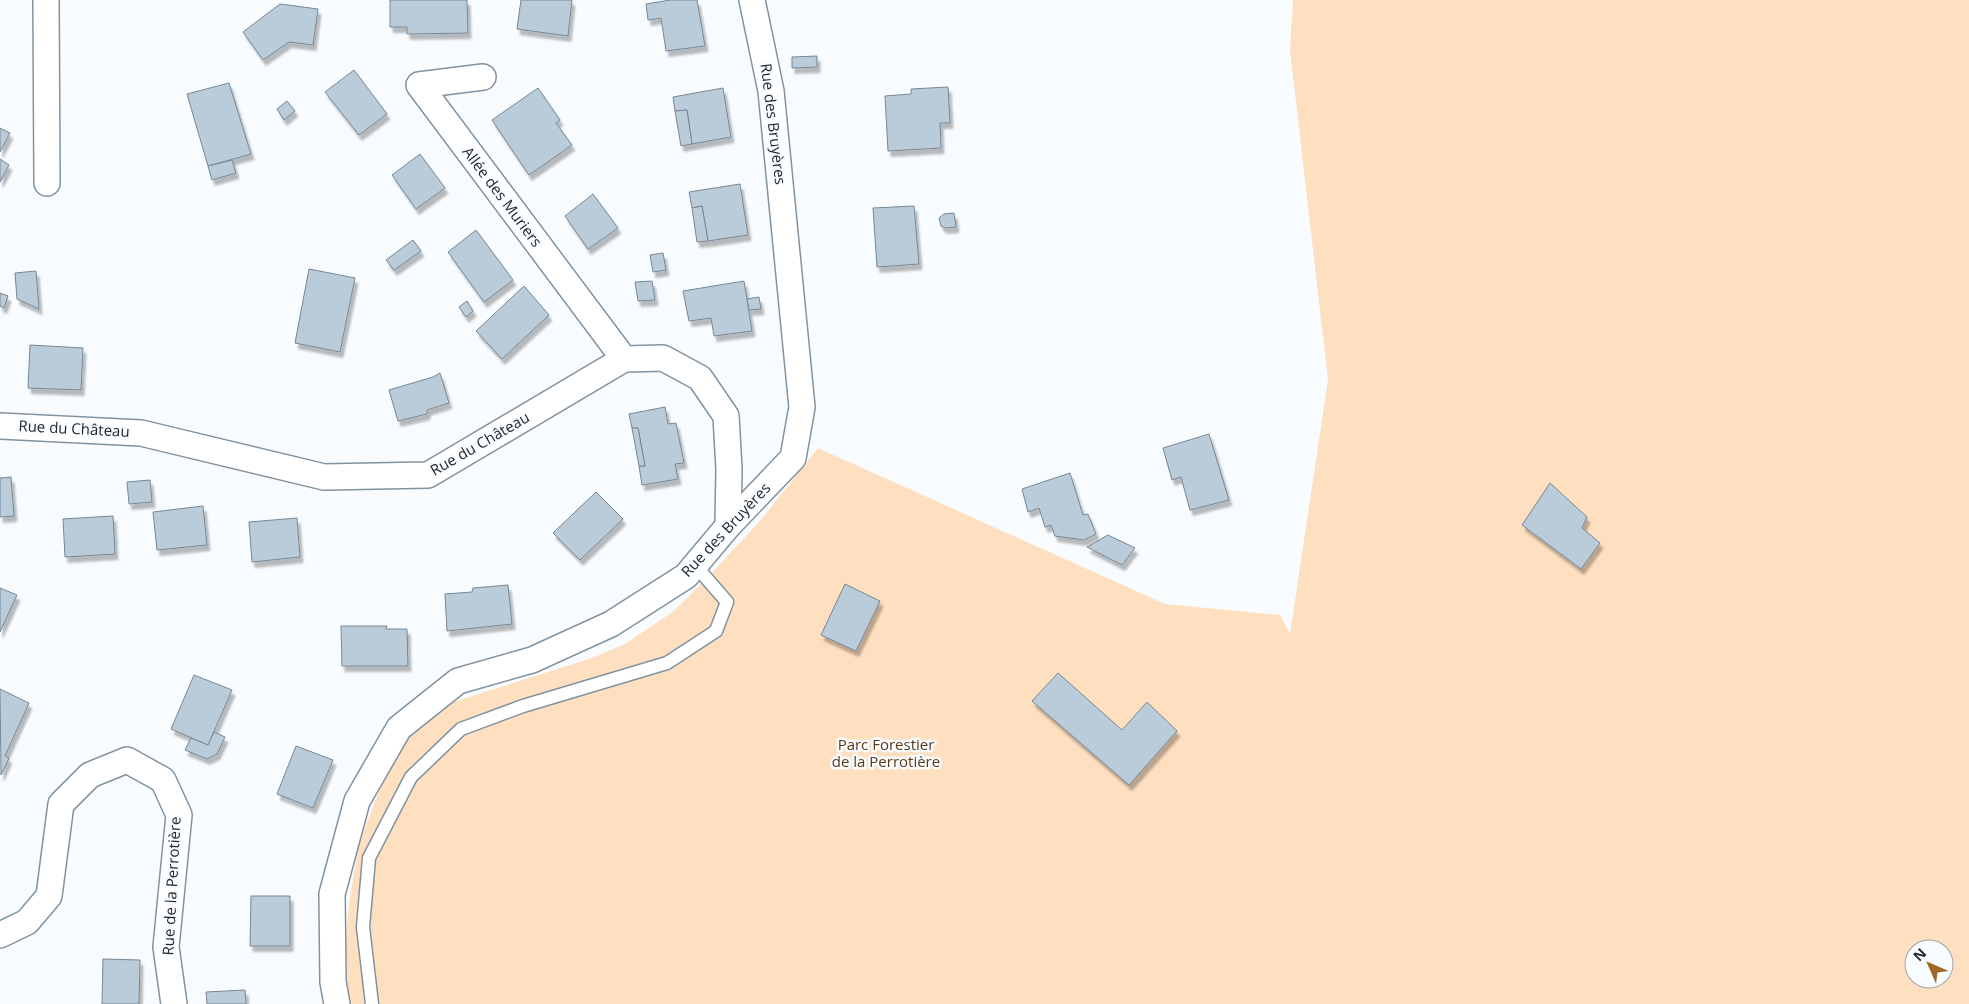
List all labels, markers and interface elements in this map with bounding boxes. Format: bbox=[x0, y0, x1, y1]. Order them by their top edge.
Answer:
street label: Rue des Bruyères bbox=[757, 62, 791, 186]
street label: Allée des Muriers bbox=[458, 142, 547, 251]
street label: Rue du Château bbox=[426, 407, 533, 480]
street label: Rue du Château bbox=[18, 415, 130, 441]
street label: Rue des Bruyères bbox=[676, 478, 774, 581]
park label: Parc Forestier de la Perrotière bbox=[832, 734, 940, 771]
street label: Rue de la Perrotière bbox=[157, 816, 185, 956]
north arrow bbox=[1904, 939, 1954, 989]
text: N bbox=[1909, 944, 1930, 965]

